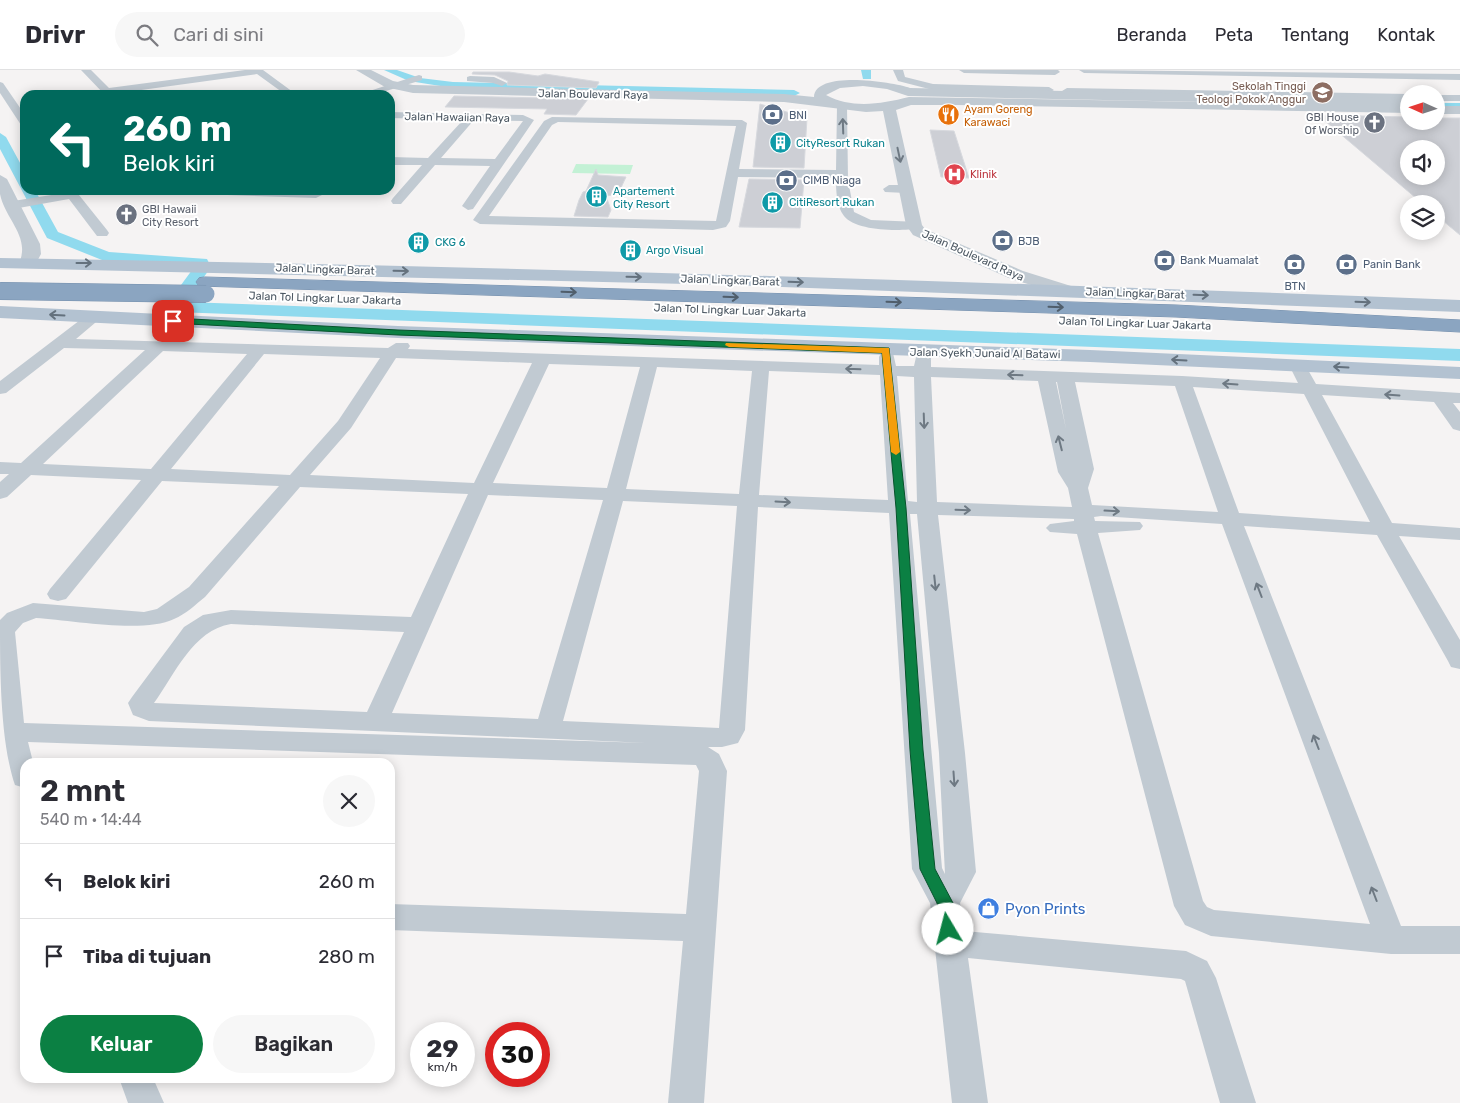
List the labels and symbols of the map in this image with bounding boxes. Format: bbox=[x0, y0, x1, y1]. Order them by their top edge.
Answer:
place label: Sekolah Tinggi Teologi Pokok Anggur bbox=[1196, 80, 1307, 106]
school or university icon: Sekolah Tinggi Teologi Pokok Anggur bbox=[1310, 80, 1334, 104]
north arrow bbox=[1400, 85, 1445, 130]
street label: Jalan Boulevard Raya bbox=[538, 87, 648, 102]
bank icon: BNI bbox=[761, 103, 785, 127]
restaurant icon: Ayam Goreng Karawaci bbox=[936, 103, 960, 127]
place label: Ayam Goreng Karawaci bbox=[964, 103, 1033, 129]
place label: BNI bbox=[789, 109, 807, 122]
street label: Jalan Hawaiian Raya bbox=[404, 110, 510, 125]
place label: GBI House Of Worship bbox=[1304, 111, 1359, 137]
church icon: GBI House Of Worship bbox=[1363, 111, 1387, 135]
one-way arrow bbox=[838, 118, 847, 134]
building icon: CityResort Rukan bbox=[768, 131, 792, 155]
place label: CityResort Rukan bbox=[796, 137, 885, 150]
one-way arrow bbox=[895, 147, 904, 163]
hospital icon: Klinik bbox=[942, 162, 966, 186]
bank icon: CIMB Niaga bbox=[775, 168, 799, 192]
place label: Klinik bbox=[970, 168, 997, 181]
place label: CIMB Niaga bbox=[803, 174, 861, 187]
building icon: Apartement City Resort bbox=[585, 185, 609, 209]
place label: Apartement City Resort bbox=[613, 185, 675, 211]
building icon: CitiResort Rukan bbox=[761, 190, 785, 214]
place label: CitiResort Rukan bbox=[789, 196, 874, 209]
church icon: GBI Hawaii City Resort bbox=[114, 203, 138, 227]
place label: GBI Hawaii City Resort bbox=[142, 203, 199, 229]
street label: Jalan Boulevard Raya bbox=[920, 227, 1026, 284]
bank icon: BJB bbox=[990, 229, 1014, 253]
building icon: CKG 6 bbox=[407, 230, 431, 254]
place label: BJB bbox=[1018, 235, 1040, 248]
place label: CKG 6 bbox=[435, 236, 466, 249]
building icon: Argo Visual bbox=[618, 238, 642, 262]
place label: Argo Visual bbox=[646, 244, 704, 257]
bank icon: Bank Muamalat bbox=[1152, 248, 1176, 272]
bank icon: Panin Bank bbox=[1335, 252, 1359, 276]
bank icon: BTN bbox=[1283, 253, 1307, 277]
place label: Bank Muamalat bbox=[1180, 254, 1259, 267]
one-way arrow bbox=[75, 258, 91, 268]
place label: Panin Bank bbox=[1363, 258, 1421, 271]
street label: Jalan Lingkar Barat bbox=[275, 261, 376, 278]
one-way arrow bbox=[393, 266, 409, 276]
one-way arrow bbox=[625, 272, 641, 282]
street label: Jalan Lingkar Barat bbox=[680, 272, 781, 289]
one-way arrow bbox=[788, 277, 804, 286]
place label: BTN bbox=[1284, 280, 1306, 293]
street label: Jalan Lingkar Barat bbox=[1085, 285, 1186, 302]
one-way arrow bbox=[560, 287, 577, 297]
street label: Jalan Tol Lingkar Luar Jakarta bbox=[248, 289, 402, 308]
one-way arrow bbox=[1193, 291, 1209, 300]
one-way arrow bbox=[723, 292, 739, 301]
one-way arrow bbox=[885, 297, 901, 306]
one-way arrow bbox=[1355, 297, 1371, 307]
pin bbox=[152, 300, 194, 342]
street label: Jalan Tol Lingkar Luar Jakarta bbox=[653, 301, 807, 320]
one-way arrow bbox=[1048, 302, 1064, 311]
one-way arrow bbox=[50, 311, 66, 320]
street label: Jalan Tol Lingkar Luar Jakarta bbox=[1058, 314, 1212, 333]
street label: Jalan Syekh Junaid Al Batawi bbox=[909, 346, 1061, 361]
one-way arrow bbox=[1171, 355, 1187, 364]
one-way arrow bbox=[1334, 363, 1350, 372]
one-way arrow bbox=[845, 365, 861, 374]
one-way arrow bbox=[1008, 370, 1024, 380]
one-way arrow bbox=[1222, 380, 1238, 389]
one-way arrow bbox=[1384, 391, 1400, 400]
one-way arrow bbox=[919, 412, 928, 428]
one-way arrow bbox=[1055, 435, 1064, 451]
one-way arrow bbox=[775, 498, 791, 507]
one-way arrow bbox=[954, 505, 971, 515]
one-way arrow bbox=[1104, 506, 1120, 515]
one-way arrow bbox=[930, 574, 939, 590]
one-way arrow bbox=[1253, 583, 1263, 598]
one-way arrow bbox=[1311, 735, 1320, 750]
one-way arrow bbox=[949, 771, 959, 787]
one-way arrow bbox=[1369, 887, 1378, 902]
shop icon: Pyon Prints bbox=[977, 897, 1001, 921]
place label: Pyon Prints bbox=[1005, 900, 1086, 918]
position arrow bbox=[921, 902, 973, 954]
speed limit sign: 30 bbox=[485, 1022, 550, 1087]

